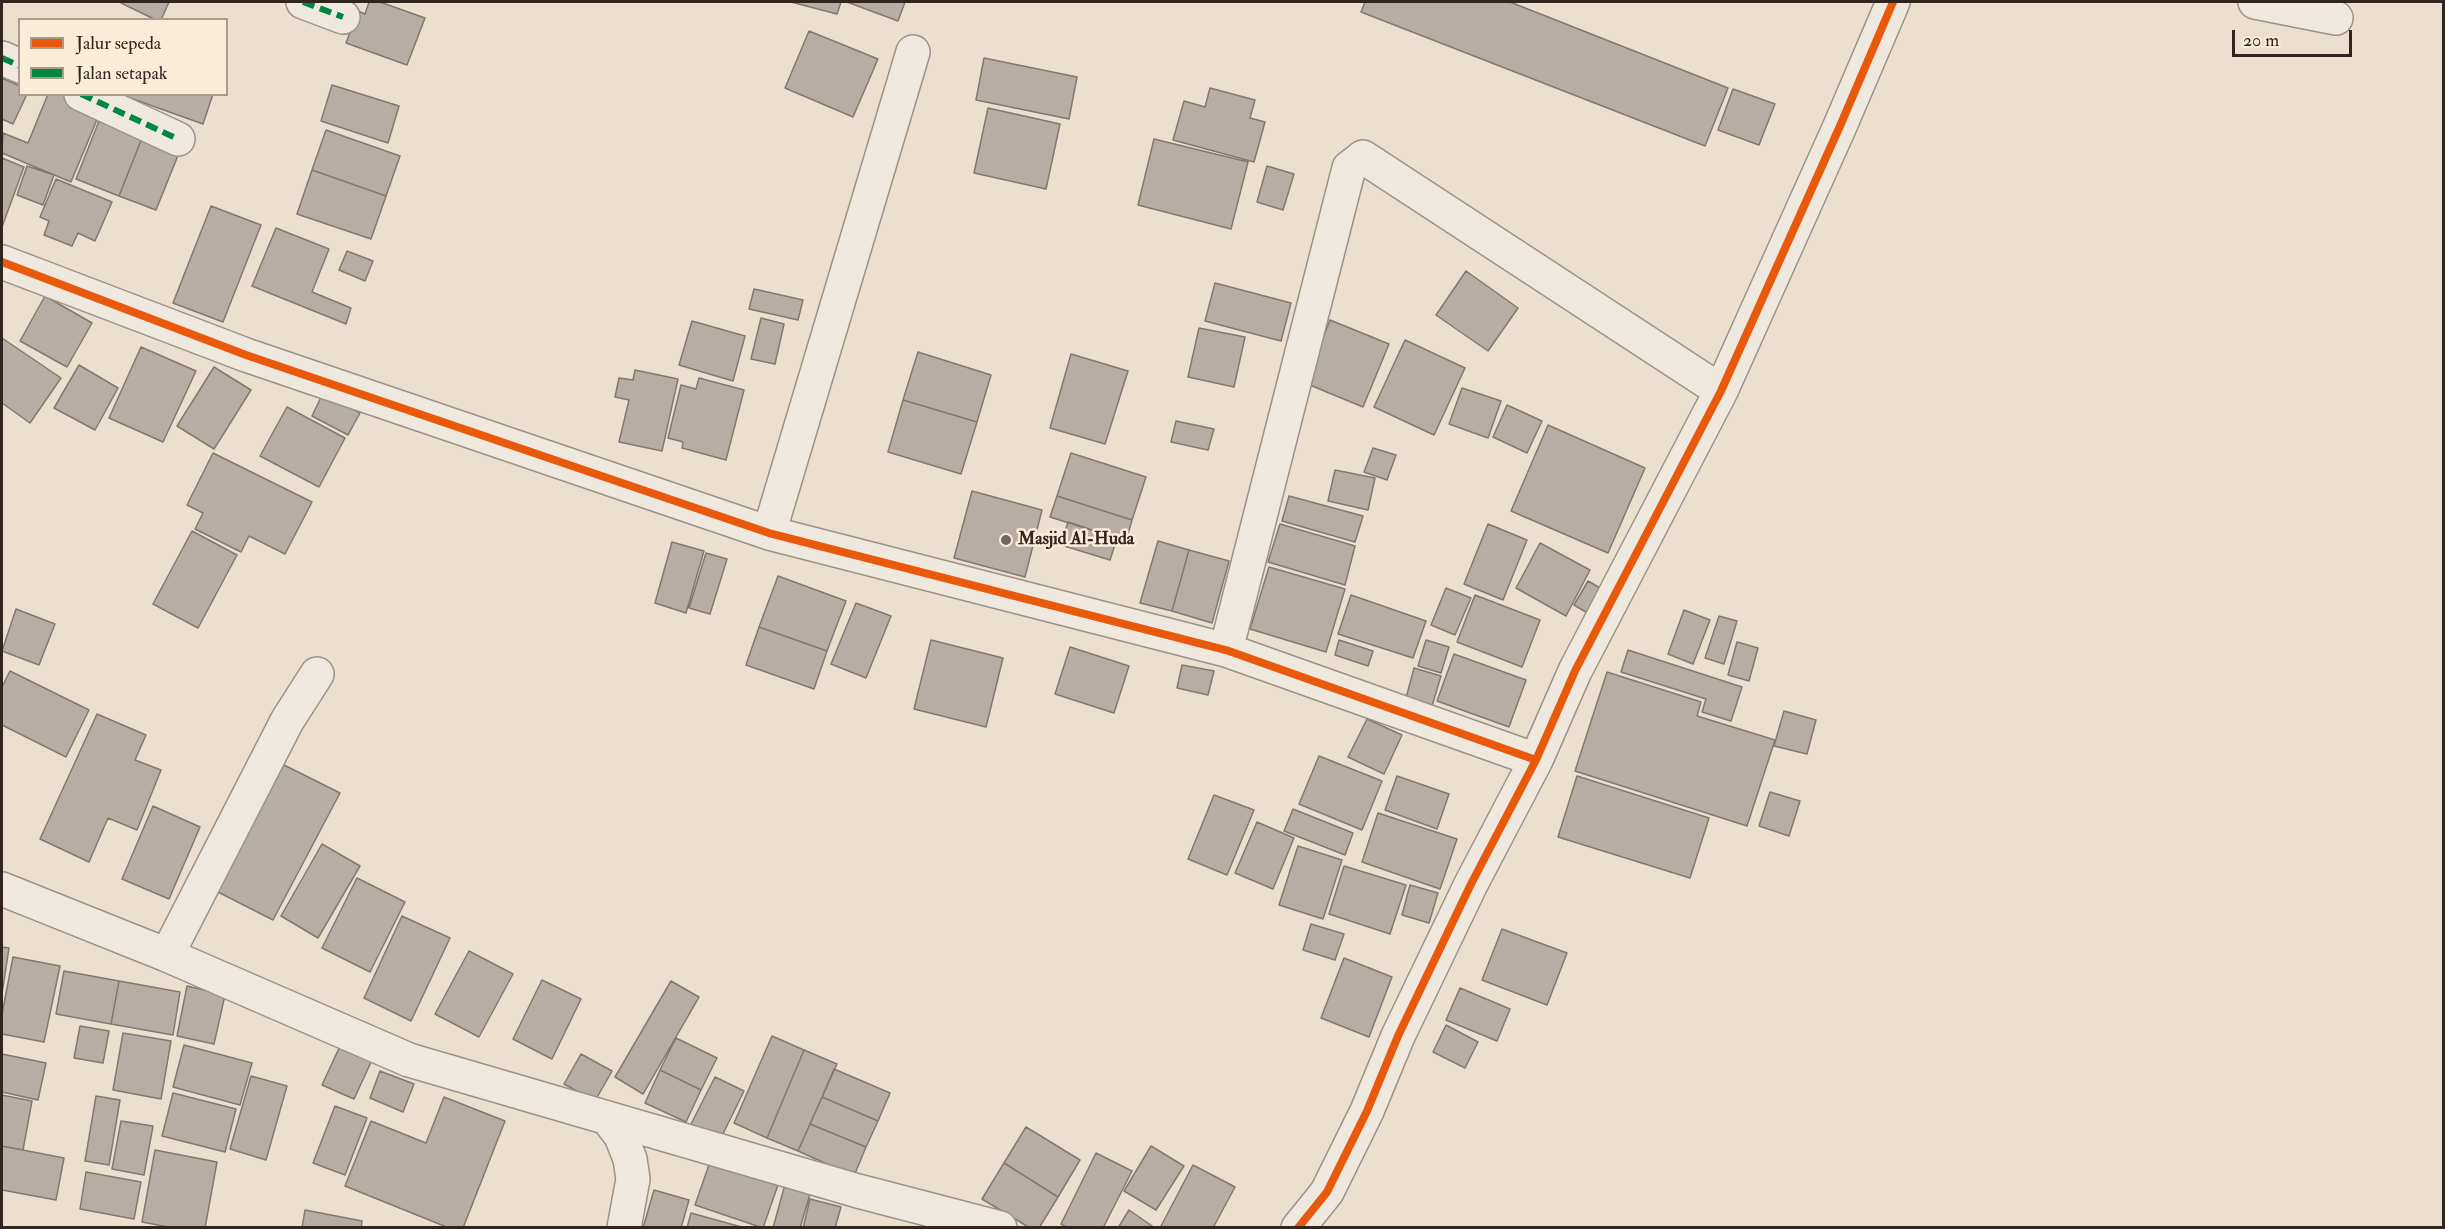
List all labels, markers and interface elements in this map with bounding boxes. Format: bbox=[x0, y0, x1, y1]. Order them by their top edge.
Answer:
legend bbox=[18, 18, 228, 96]
scale bar bbox=[2235, 18, 2355, 56]
text: 20 m bbox=[2243, 29, 2279, 52]
text: Jalur sepeda bbox=[76, 32, 161, 55]
text: Jalan setapak bbox=[76, 62, 167, 85]
place label: Masjid Al-Huda bbox=[1018, 529, 1134, 551]
marker: Masjid Al-Huda bbox=[999, 533, 1013, 547]

